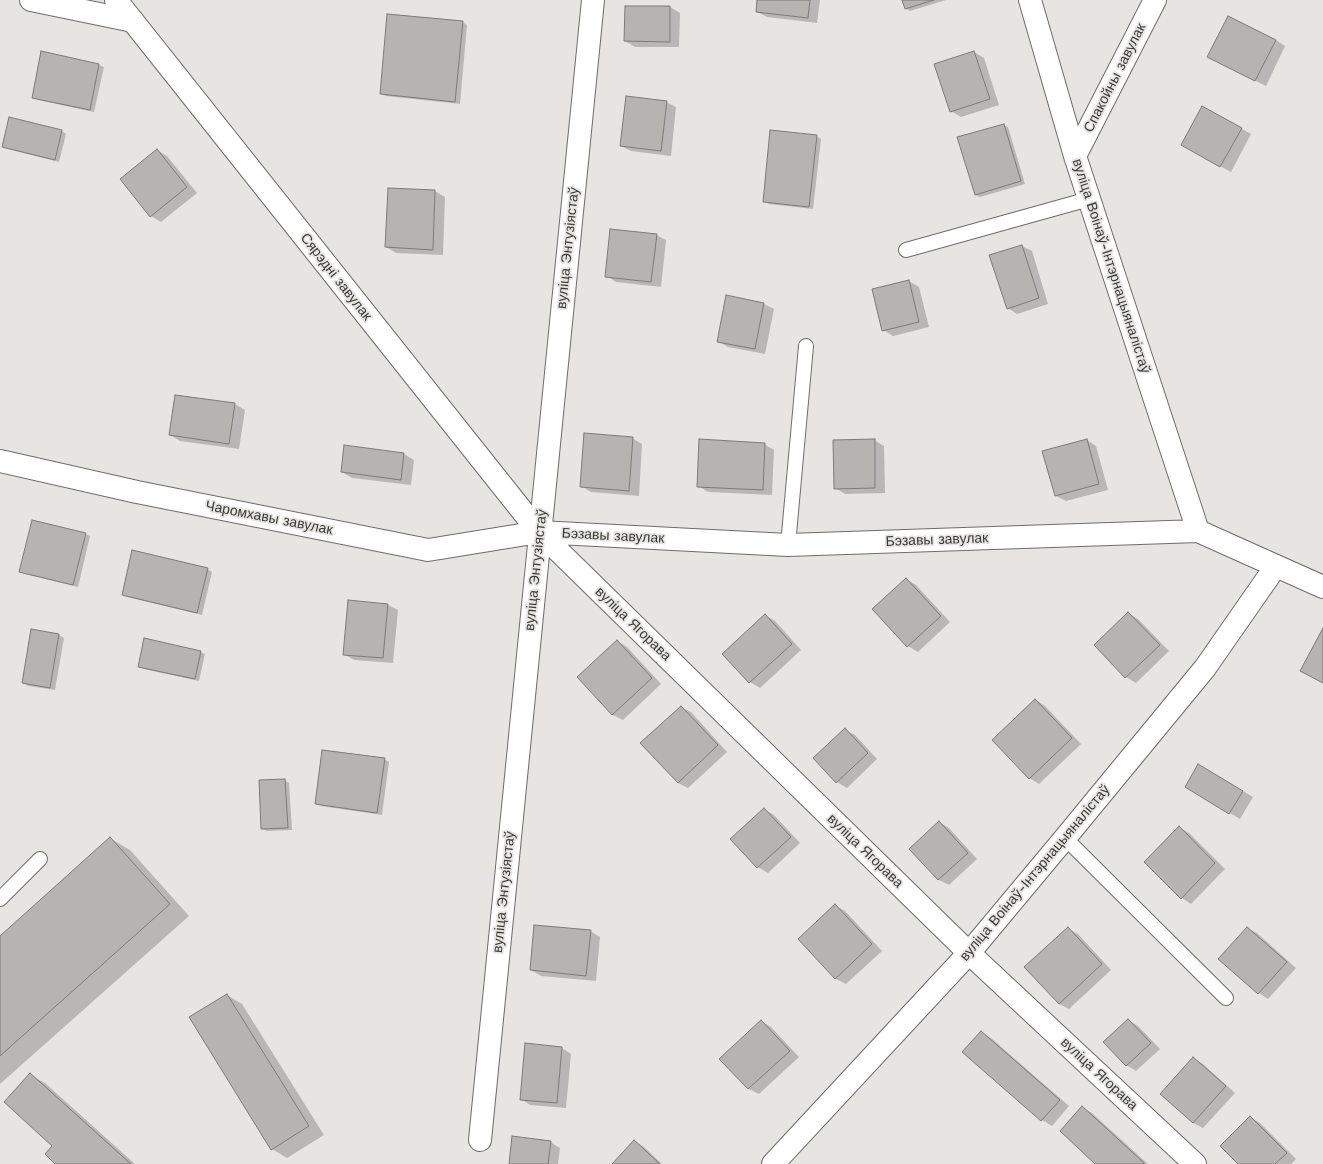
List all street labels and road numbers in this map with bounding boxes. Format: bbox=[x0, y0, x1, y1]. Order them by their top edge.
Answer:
street label: Спакойны завулак bbox=[1080, 21, 1150, 135]
street label: вуліца Воінаў-Інтэрнацыяналістаў bbox=[1068, 157, 1154, 375]
street label: вуліца Энтузіястаў bbox=[553, 186, 583, 310]
street label: Сярэдні завулак bbox=[297, 230, 375, 324]
street label: Чаромхавы завулак bbox=[204, 497, 334, 539]
street label: вуліца Энтузіястаў bbox=[521, 508, 551, 632]
street label: Бэзавы завулак bbox=[561, 525, 665, 547]
street label: Бэзавы завулак bbox=[885, 530, 989, 550]
street label: вуліца Ягорава bbox=[592, 584, 674, 664]
street label: вуліца Воінаў-Інтэрнацыяналістаў bbox=[956, 782, 1114, 964]
street label: вуліца Ягорава bbox=[824, 811, 906, 891]
street label: вуліца Энтузіястаў bbox=[489, 830, 519, 954]
street label: вуліца Ягорава bbox=[1057, 1034, 1141, 1114]

